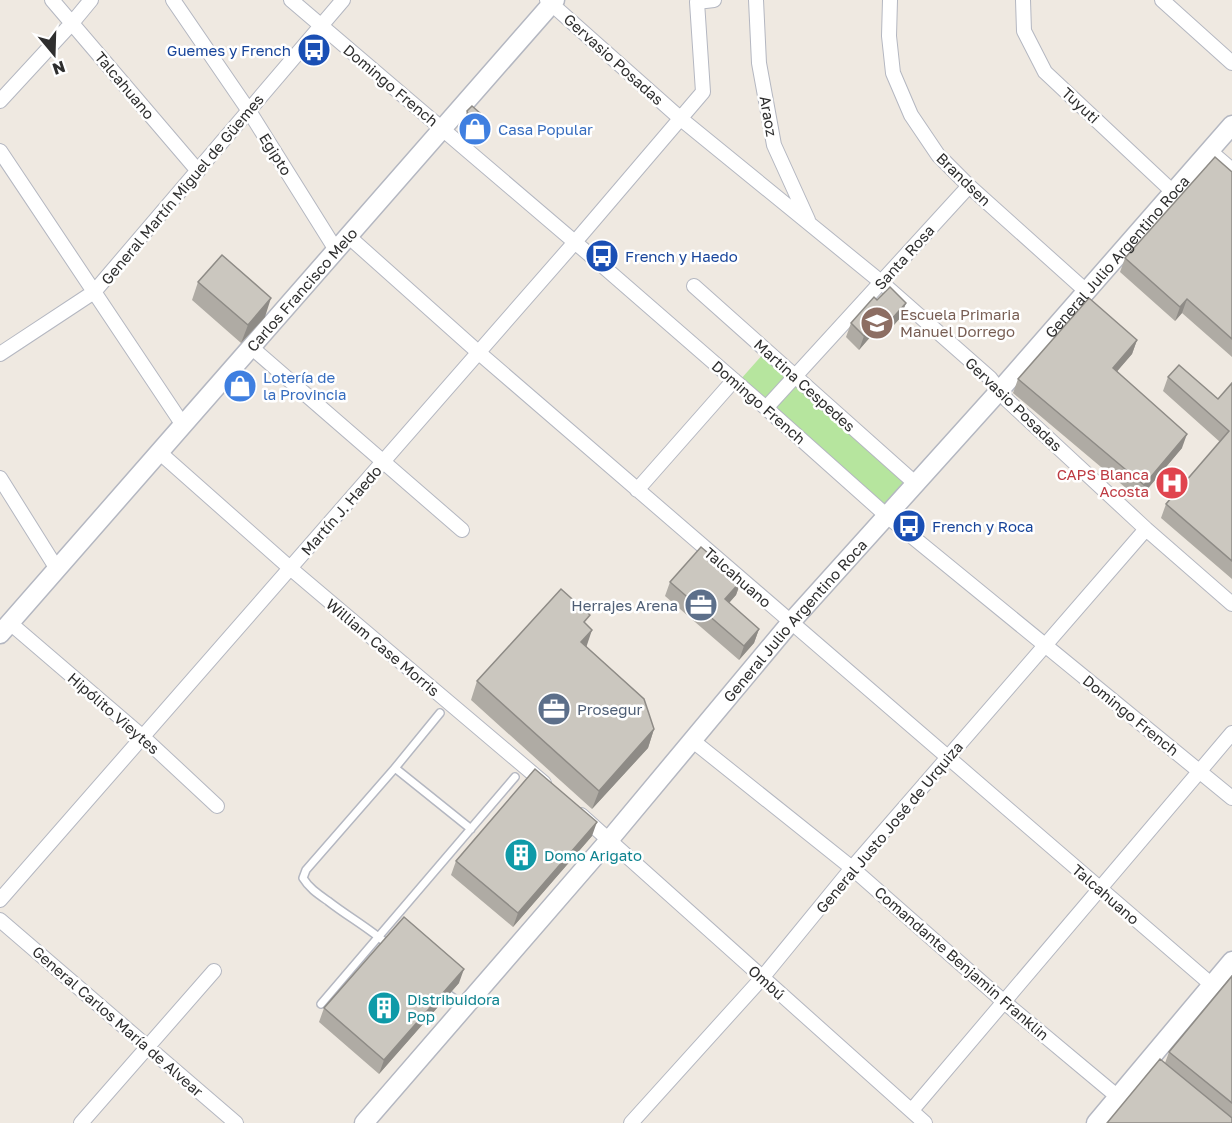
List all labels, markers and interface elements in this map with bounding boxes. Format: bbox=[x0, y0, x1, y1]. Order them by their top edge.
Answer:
street label: Gervasio Posadas bbox=[561, 10, 667, 108]
north arrow bbox=[24, 24, 84, 84]
bus stop icon: Guemes y French bbox=[296, 32, 332, 68]
street label: Domingo French bbox=[340, 40, 442, 130]
place label: Guemes y French bbox=[167, 41, 291, 59]
street label: Talcahuano bbox=[92, 48, 158, 122]
text: N bbox=[50, 57, 68, 80]
street label: Tuyuti bbox=[1059, 83, 1103, 127]
street label: General Martín Miguel de Güemes bbox=[97, 90, 267, 288]
street label: Araoz bbox=[757, 94, 781, 138]
shop icon: Casa Popular bbox=[457, 111, 493, 147]
place label: Casa Popular bbox=[498, 120, 593, 138]
street label: Egipto bbox=[256, 130, 296, 178]
street label: Brandsen bbox=[933, 149, 995, 209]
street label: General Julio Argentino Roca bbox=[1041, 172, 1193, 341]
street label: Santa Rosa bbox=[870, 221, 938, 293]
street label: Carlos Francisco Melo bbox=[243, 224, 361, 355]
bus stop icon: French y Haedo bbox=[584, 238, 620, 274]
place label: French y Haedo bbox=[625, 247, 738, 265]
school or university icon: Escuela Primaria Manuel Dorrego bbox=[859, 305, 895, 341]
place label: Escuela Primaria Manuel Dorrego bbox=[900, 305, 1020, 340]
street label: Martina Cespedes bbox=[751, 335, 859, 435]
street label: Gervasio Posadas bbox=[962, 353, 1066, 455]
street label: Domingo French bbox=[709, 357, 809, 447]
shop icon: Lotería de la Provincia bbox=[222, 368, 258, 404]
place label: Lotería de la Provincia bbox=[263, 368, 347, 403]
street label: Martín J. Haedo bbox=[297, 461, 385, 559]
place label: CAPS Blanca Acosta bbox=[1057, 465, 1149, 500]
hospital icon: CAPS Blanca Acosta bbox=[1154, 465, 1190, 501]
bus stop icon: French y Roca bbox=[891, 508, 927, 544]
place label: French y Roca bbox=[932, 517, 1034, 535]
street label: General Julio Argentino Roca bbox=[719, 535, 870, 705]
street label: Talcahuano bbox=[701, 543, 775, 611]
office icon: Herrajes Arena bbox=[683, 587, 719, 623]
street label: William Case Morris bbox=[323, 594, 443, 700]
place label: Herrajes Arena bbox=[571, 596, 678, 614]
street label: Hipólito Vieytes bbox=[65, 668, 163, 758]
street label: Domingo French bbox=[1080, 671, 1182, 759]
office icon: Prosegur bbox=[536, 691, 572, 727]
place label: Prosegur bbox=[577, 700, 642, 718]
street label: General Justo José de Urquiza bbox=[812, 738, 966, 916]
building icon: Domo Arigato bbox=[503, 837, 539, 873]
place label: Domo Arigato bbox=[544, 846, 642, 864]
street label: Talcahuano bbox=[1069, 860, 1143, 928]
street label: Comandante Benjamin Franklin bbox=[871, 882, 1053, 1044]
street label: General Carlos María de Alvear bbox=[29, 942, 207, 1100]
street label: Ombú bbox=[745, 961, 789, 1003]
building icon: Distribuidora Pop bbox=[366, 990, 402, 1026]
place label: Distribuidora Pop bbox=[407, 990, 500, 1025]

